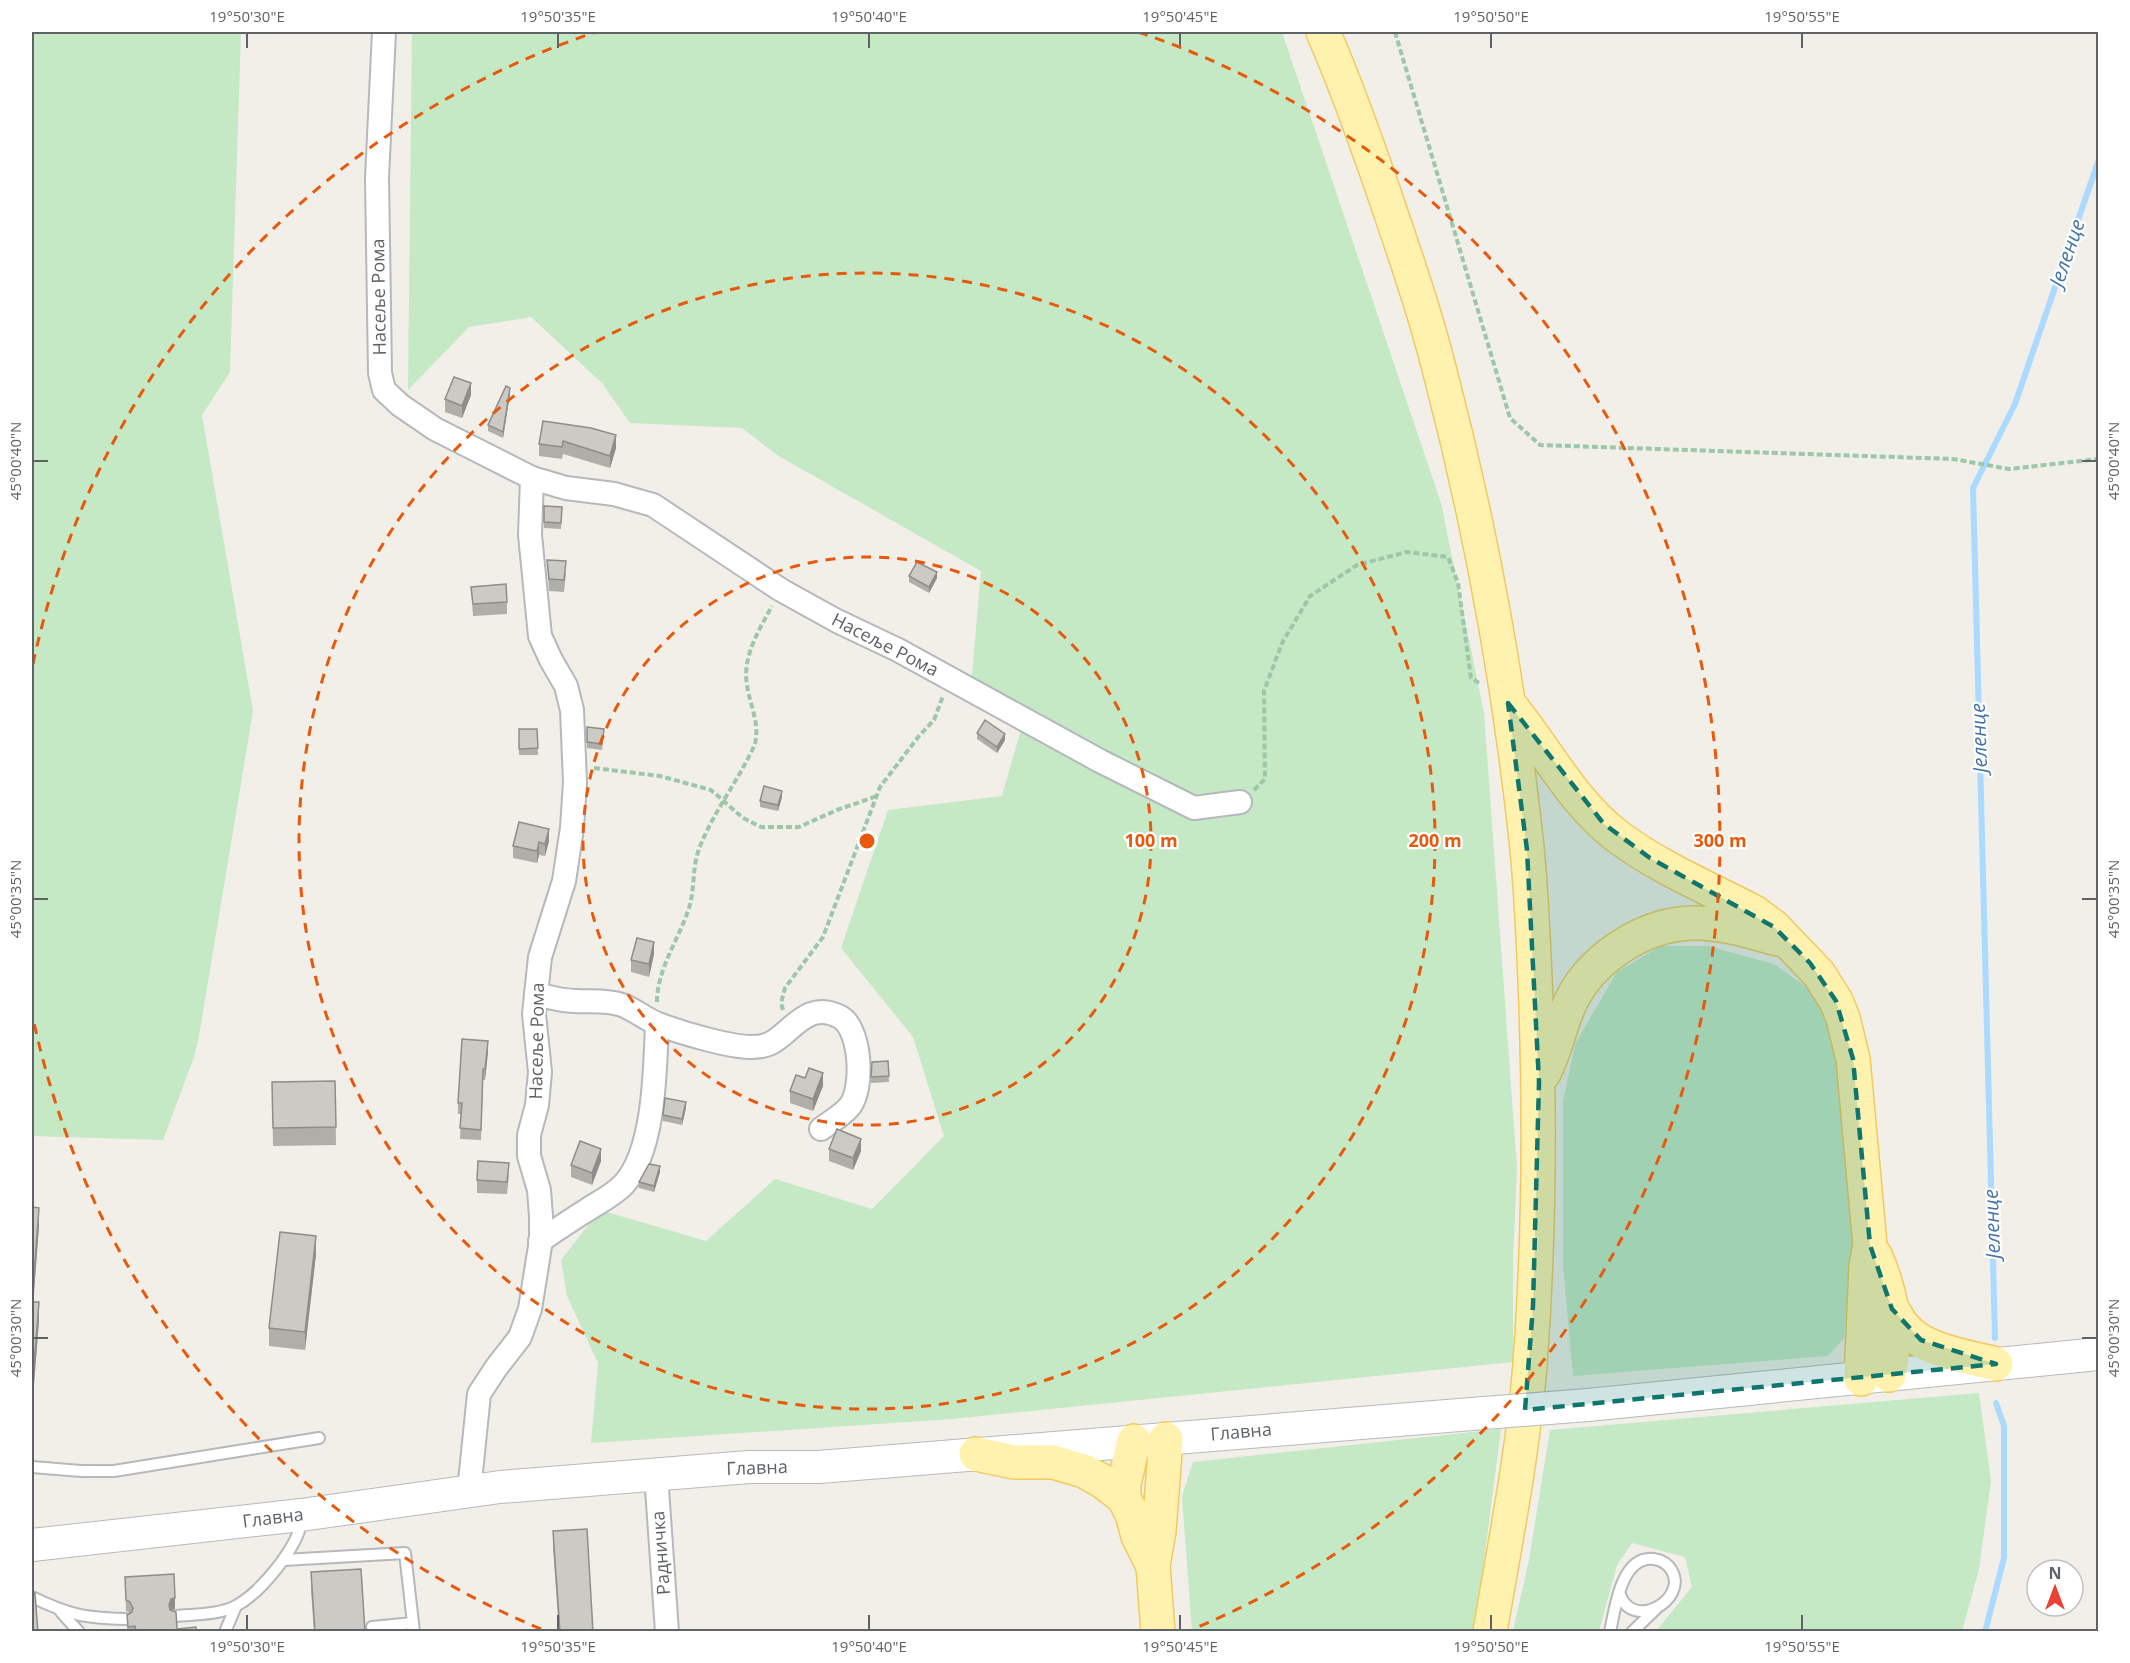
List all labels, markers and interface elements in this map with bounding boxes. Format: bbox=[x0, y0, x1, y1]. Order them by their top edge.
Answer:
text: 19°50'30"E bbox=[209, 6, 285, 26]
text: 19°50'35"E bbox=[520, 6, 596, 26]
text: 19°50'40"E bbox=[831, 6, 907, 26]
text: 19°50'45"E bbox=[1142, 6, 1218, 26]
text: 19°50'50"E bbox=[1453, 6, 1529, 26]
text: 19°50'55"E bbox=[1764, 6, 1840, 26]
water label: Јеленце bbox=[2041, 215, 2091, 294]
street label: Насеље Рома bbox=[365, 238, 391, 356]
text: 45°00'40"N bbox=[5, 422, 25, 500]
text: 45°00'40"N bbox=[2103, 422, 2123, 500]
street label: Насеље Рома bbox=[828, 607, 943, 681]
water label: Јеленце bbox=[1964, 703, 1993, 777]
text: 100 m bbox=[1124, 828, 1178, 852]
text: 200 m bbox=[1408, 828, 1462, 852]
text: 300 m bbox=[1693, 828, 1747, 852]
centre of rings bbox=[857, 831, 877, 851]
text: 45°00'35"N bbox=[5, 860, 25, 938]
text: 45°00'35"N bbox=[2103, 860, 2123, 938]
street label: Насеље Рома bbox=[523, 982, 549, 1100]
water label: Јеленце bbox=[1977, 1189, 2006, 1263]
text: 45°00'30"N bbox=[5, 1299, 25, 1377]
text: 45°00'30"N bbox=[2103, 1299, 2123, 1377]
street label: Главна bbox=[1209, 1416, 1273, 1446]
street label: Главна bbox=[726, 1454, 788, 1480]
street label: Главна bbox=[241, 1501, 305, 1533]
street label: Радничка bbox=[645, 1510, 675, 1596]
north arrow bbox=[2025, 1558, 2085, 1618]
text: N bbox=[2048, 1562, 2062, 1584]
text: 19°50'30"E bbox=[209, 1636, 285, 1656]
text: 19°50'35"E bbox=[520, 1636, 596, 1656]
text: 19°50'40"E bbox=[831, 1636, 907, 1656]
text: 19°50'45"E bbox=[1142, 1636, 1218, 1656]
text: 19°50'50"E bbox=[1453, 1636, 1529, 1656]
text: 19°50'55"E bbox=[1764, 1636, 1840, 1656]

